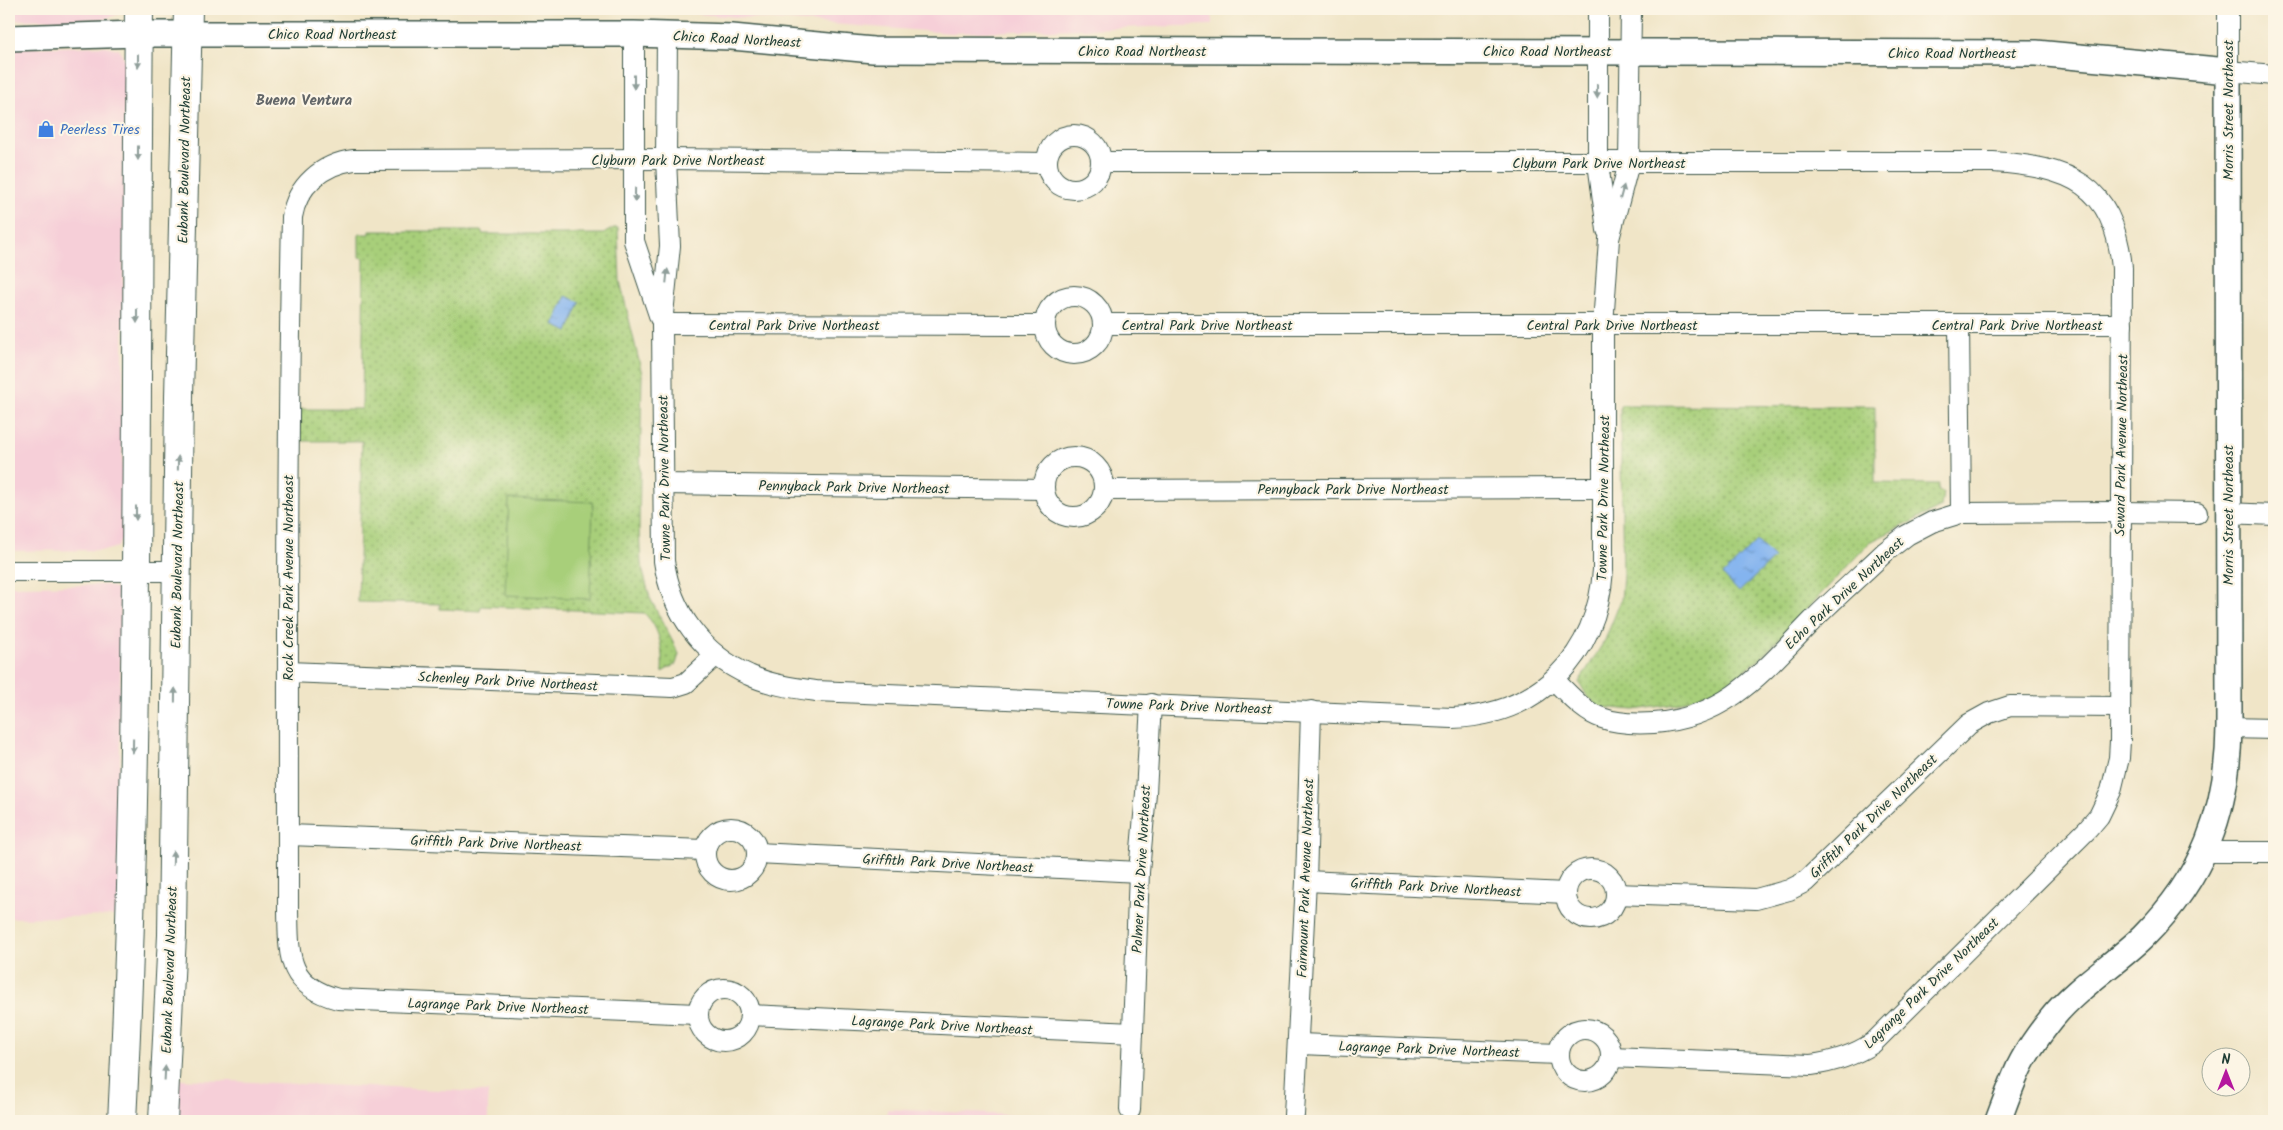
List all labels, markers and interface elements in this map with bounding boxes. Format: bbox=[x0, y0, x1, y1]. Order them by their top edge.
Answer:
street label: Chico Road Northeast bbox=[268, 24, 397, 46]
street label: Chico Road Northeast bbox=[672, 26, 802, 54]
street label: Morris Street Northeast bbox=[2218, 39, 2240, 180]
street label: Chico Road Northeast bbox=[1078, 41, 1207, 63]
street label: Chico Road Northeast bbox=[1483, 41, 1612, 63]
street label: Chico Road Northeast bbox=[1888, 43, 2017, 65]
one-way arrow bbox=[134, 53, 142, 69]
one-way arrow bbox=[630, 74, 638, 90]
street label: Eubank Boulevard Northeast bbox=[173, 75, 197, 244]
one-way arrow bbox=[1593, 83, 1601, 99]
district label: Buena Ventura bbox=[256, 89, 353, 113]
shop icon: Peerless Tires bbox=[36, 119, 56, 139]
place label: Peerless Tires bbox=[60, 119, 140, 141]
one-way arrow bbox=[134, 146, 142, 162]
street label: Clyburn Park Drive Northeast bbox=[591, 150, 765, 172]
street label: Clyburn Park Drive Northeast bbox=[1512, 153, 1686, 175]
one-way arrow bbox=[1618, 185, 1626, 200]
one-way arrow bbox=[631, 188, 639, 204]
one-way arrow bbox=[663, 268, 671, 284]
one-way arrow bbox=[133, 308, 141, 324]
street label: Central Park Drive Northeast bbox=[708, 315, 880, 337]
street label: Central Park Drive Northeast bbox=[1121, 315, 1293, 337]
street label: Central Park Drive Northeast bbox=[1526, 315, 1698, 337]
street label: Central Park Drive Northeast bbox=[1931, 315, 2103, 337]
street label: Seward Park Avenue Northeast bbox=[2109, 353, 2135, 536]
street label: Towne Park Drive Northeast bbox=[653, 394, 677, 561]
street label: Towne Park Drive Northeast bbox=[1592, 414, 1616, 581]
street label: Morris Street Northeast bbox=[2218, 444, 2240, 585]
one-way arrow bbox=[174, 454, 182, 470]
street label: Rock Creek Park Avenue Northeast bbox=[278, 474, 300, 681]
street label: Pennyback Park Drive Northeast bbox=[758, 475, 950, 501]
street label: Pennyback Park Drive Northeast bbox=[1257, 479, 1449, 501]
street label: Eubank Boulevard Northeast bbox=[166, 480, 190, 649]
one-way arrow bbox=[132, 506, 140, 522]
street label: Echo Park Drive Northeast bbox=[1780, 532, 1910, 655]
street label: Schenley Park Drive Northeast bbox=[417, 666, 599, 698]
one-way arrow bbox=[171, 687, 179, 703]
street label: Towne Park Drive Northeast bbox=[1106, 693, 1273, 721]
one-way arrow bbox=[128, 738, 136, 754]
street label: Griffith Park Drive Northeast bbox=[1804, 749, 1943, 884]
street label: Fairmount Park Avenue Northeast bbox=[1292, 777, 1321, 978]
street label: Palmer Park Drive Northeast bbox=[1127, 784, 1157, 954]
street label: Griffith Park Drive Northeast bbox=[410, 830, 582, 858]
one-way arrow bbox=[169, 849, 177, 865]
street label: Griffith Park Drive Northeast bbox=[862, 849, 1035, 879]
street label: Griffith Park Drive Northeast bbox=[1350, 873, 1523, 903]
street label: Eubank Boulevard Northeast bbox=[156, 885, 184, 1054]
street label: Lagrange Park Drive Northeast bbox=[1859, 912, 2005, 1055]
street label: Lagrange Park Drive Northeast bbox=[407, 993, 590, 1021]
street label: Lagrange Park Drive Northeast bbox=[851, 1010, 1034, 1042]
street label: Lagrange Park Drive Northeast bbox=[1338, 1036, 1521, 1064]
north arrow bbox=[2200, 1048, 2250, 1098]
text: N bbox=[2222, 1049, 2231, 1071]
one-way arrow bbox=[162, 1064, 170, 1080]

